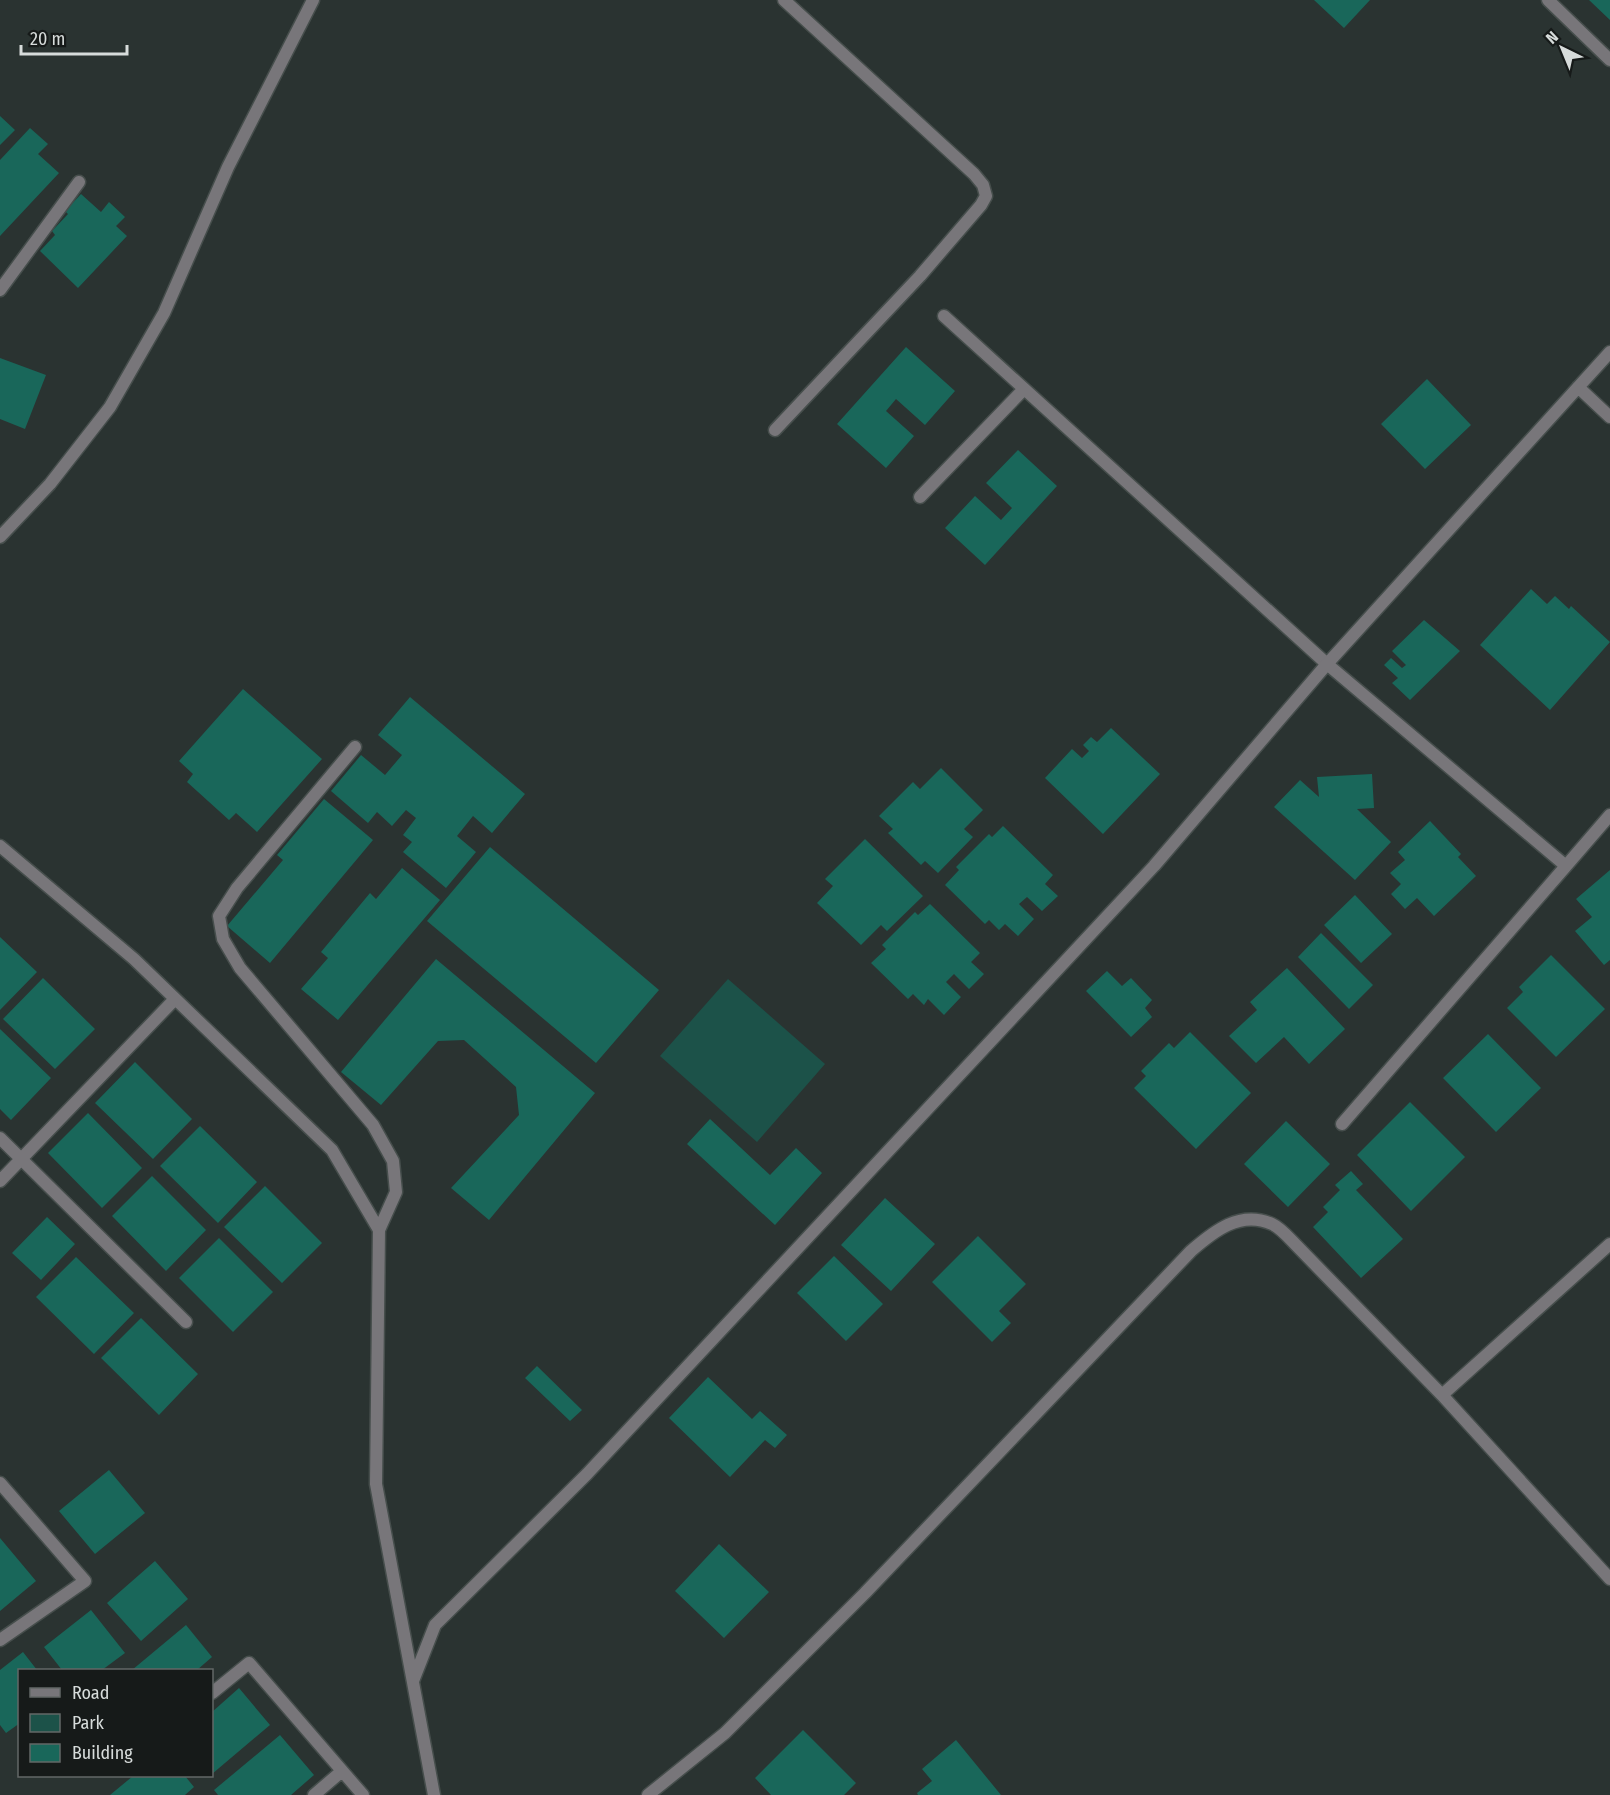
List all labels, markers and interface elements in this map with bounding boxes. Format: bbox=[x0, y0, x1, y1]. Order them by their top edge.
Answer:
scale bar bbox=[21, 18, 128, 56]
north arrow bbox=[1532, 18, 1592, 78]
text: N bbox=[1542, 27, 1562, 48]
text: 20 m bbox=[30, 28, 65, 50]
legend bbox=[18, 1669, 213, 1777]
text: Road bbox=[72, 1682, 109, 1704]
text: Park bbox=[72, 1712, 105, 1734]
text: Building bbox=[72, 1742, 133, 1764]

